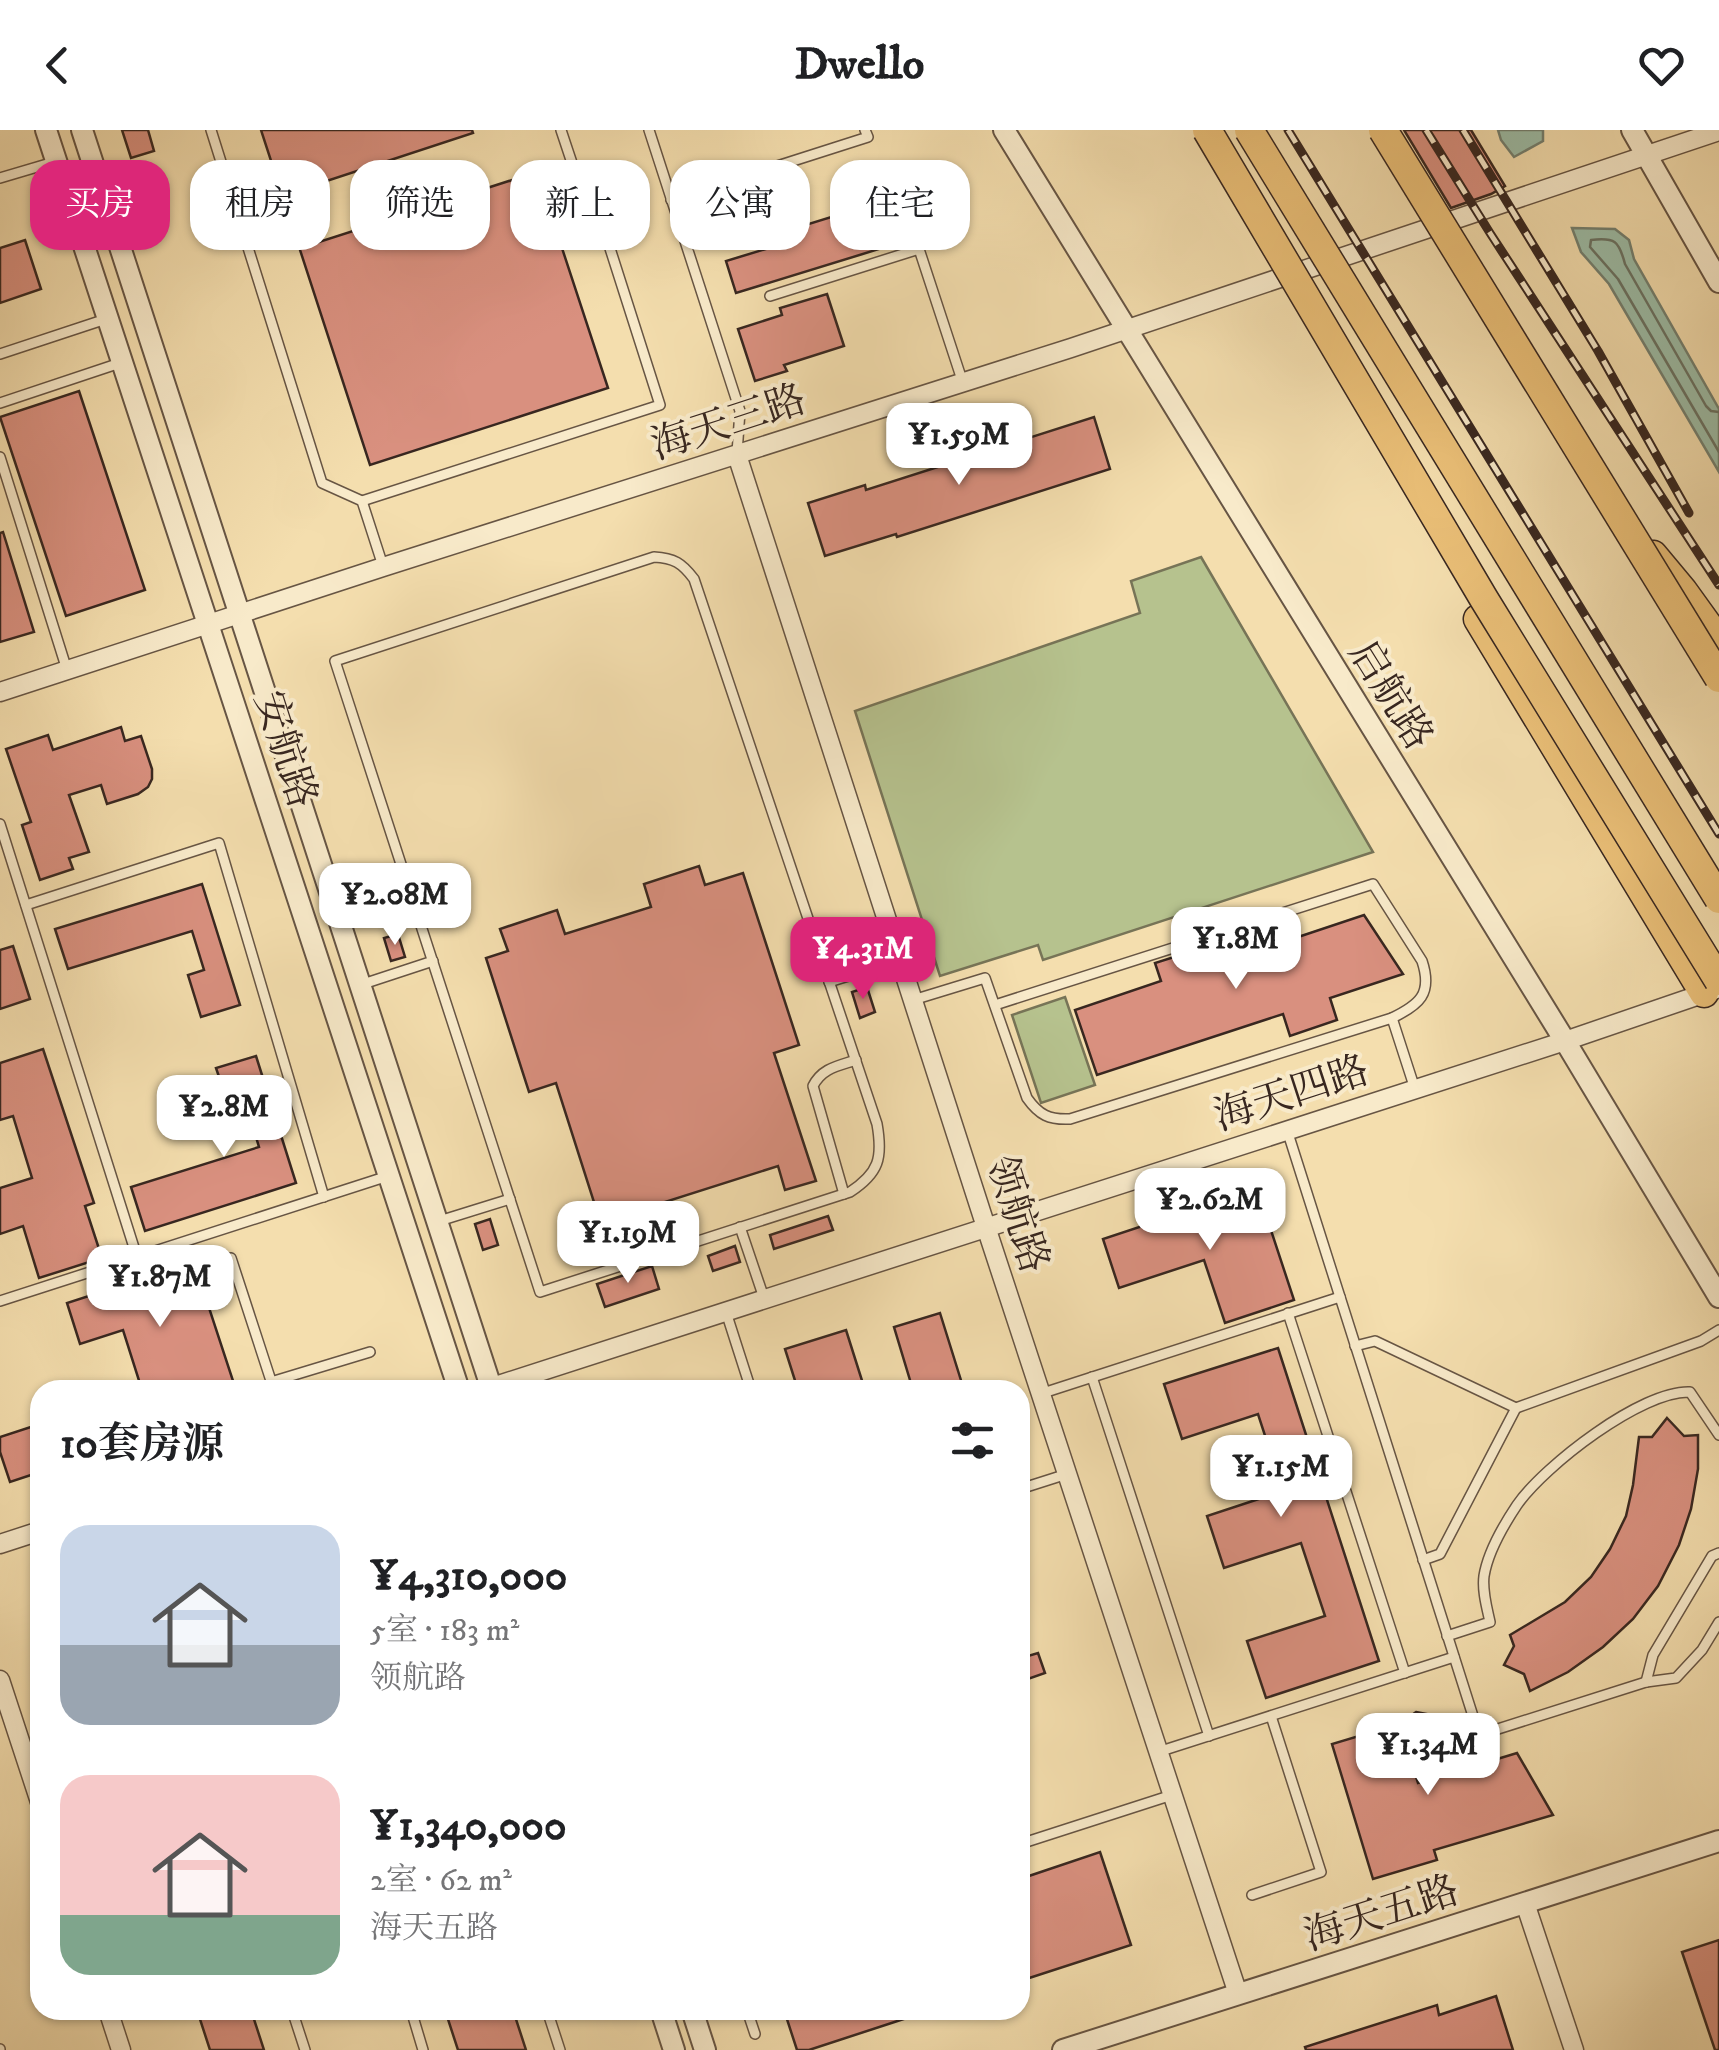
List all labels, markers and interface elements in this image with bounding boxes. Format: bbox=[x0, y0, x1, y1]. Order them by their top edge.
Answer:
text: Dwello bbox=[795, 37, 924, 93]
icon: back bbox=[30, 38, 85, 93]
icon: heart bbox=[1634, 38, 1689, 93]
chip: 买房 bbox=[30, 160, 170, 250]
chip: 租房 bbox=[190, 160, 330, 250]
chip: 筛选 bbox=[350, 160, 490, 250]
chip: 新上 bbox=[510, 160, 650, 250]
chip: 公寓 bbox=[670, 160, 810, 250]
chip: 住宅 bbox=[830, 160, 970, 250]
street label: 海天三路 bbox=[645, 375, 813, 472]
pin: ¥1.59M bbox=[878, 403, 1040, 488]
text: ¥1.59M bbox=[908, 415, 1010, 455]
street label: 启航路 bbox=[1336, 631, 1442, 760]
street label: 安航路 bbox=[242, 685, 326, 815]
pin: ¥2.08M bbox=[314, 863, 476, 948]
text: ¥2.08M bbox=[341, 875, 449, 915]
pin: ¥1.8M bbox=[1166, 907, 1306, 992]
pin: ¥4.31M bbox=[782, 917, 944, 1002]
text: ¥1.8M bbox=[1193, 919, 1279, 959]
text: ¥4.31M bbox=[812, 929, 914, 969]
street label: 海天四路 bbox=[1208, 1046, 1376, 1143]
pin: ¥2.8M bbox=[154, 1075, 294, 1160]
text: ¥2.8M bbox=[179, 1087, 269, 1127]
street label: 领航路 bbox=[974, 1150, 1058, 1280]
pin: ¥2.62M bbox=[1129, 1168, 1291, 1253]
text: ¥2.62M bbox=[1157, 1180, 1263, 1220]
pin: ¥1.19M bbox=[547, 1201, 709, 1286]
text: ¥1.19M bbox=[579, 1213, 677, 1253]
pin: ¥1.87M bbox=[79, 1245, 241, 1330]
text: ¥1.87M bbox=[109, 1257, 211, 1297]
icon: filters bbox=[945, 1413, 1000, 1468]
text: 10套房源 bbox=[60, 1419, 224, 1471]
pin: ¥1.15M bbox=[1200, 1435, 1362, 1520]
text: ¥1.15M bbox=[1232, 1447, 1330, 1487]
text: ¥4,310,000 bbox=[370, 1551, 567, 1603]
icon: home bbox=[140, 1565, 260, 1685]
text: 5室 · 183 m² bbox=[370, 1611, 519, 1651]
text: 领航路 bbox=[370, 1659, 466, 1699]
pin: ¥1.34M bbox=[1347, 1713, 1509, 1798]
text: ¥1.34M bbox=[1378, 1725, 1478, 1765]
text: ¥1,340,000 bbox=[370, 1801, 567, 1853]
icon: home bbox=[140, 1815, 260, 1935]
text: 2室 · 62 m² bbox=[370, 1861, 512, 1901]
street label: 海天五路 bbox=[1298, 1866, 1466, 1963]
text: 海天五路 bbox=[370, 1909, 498, 1949]

